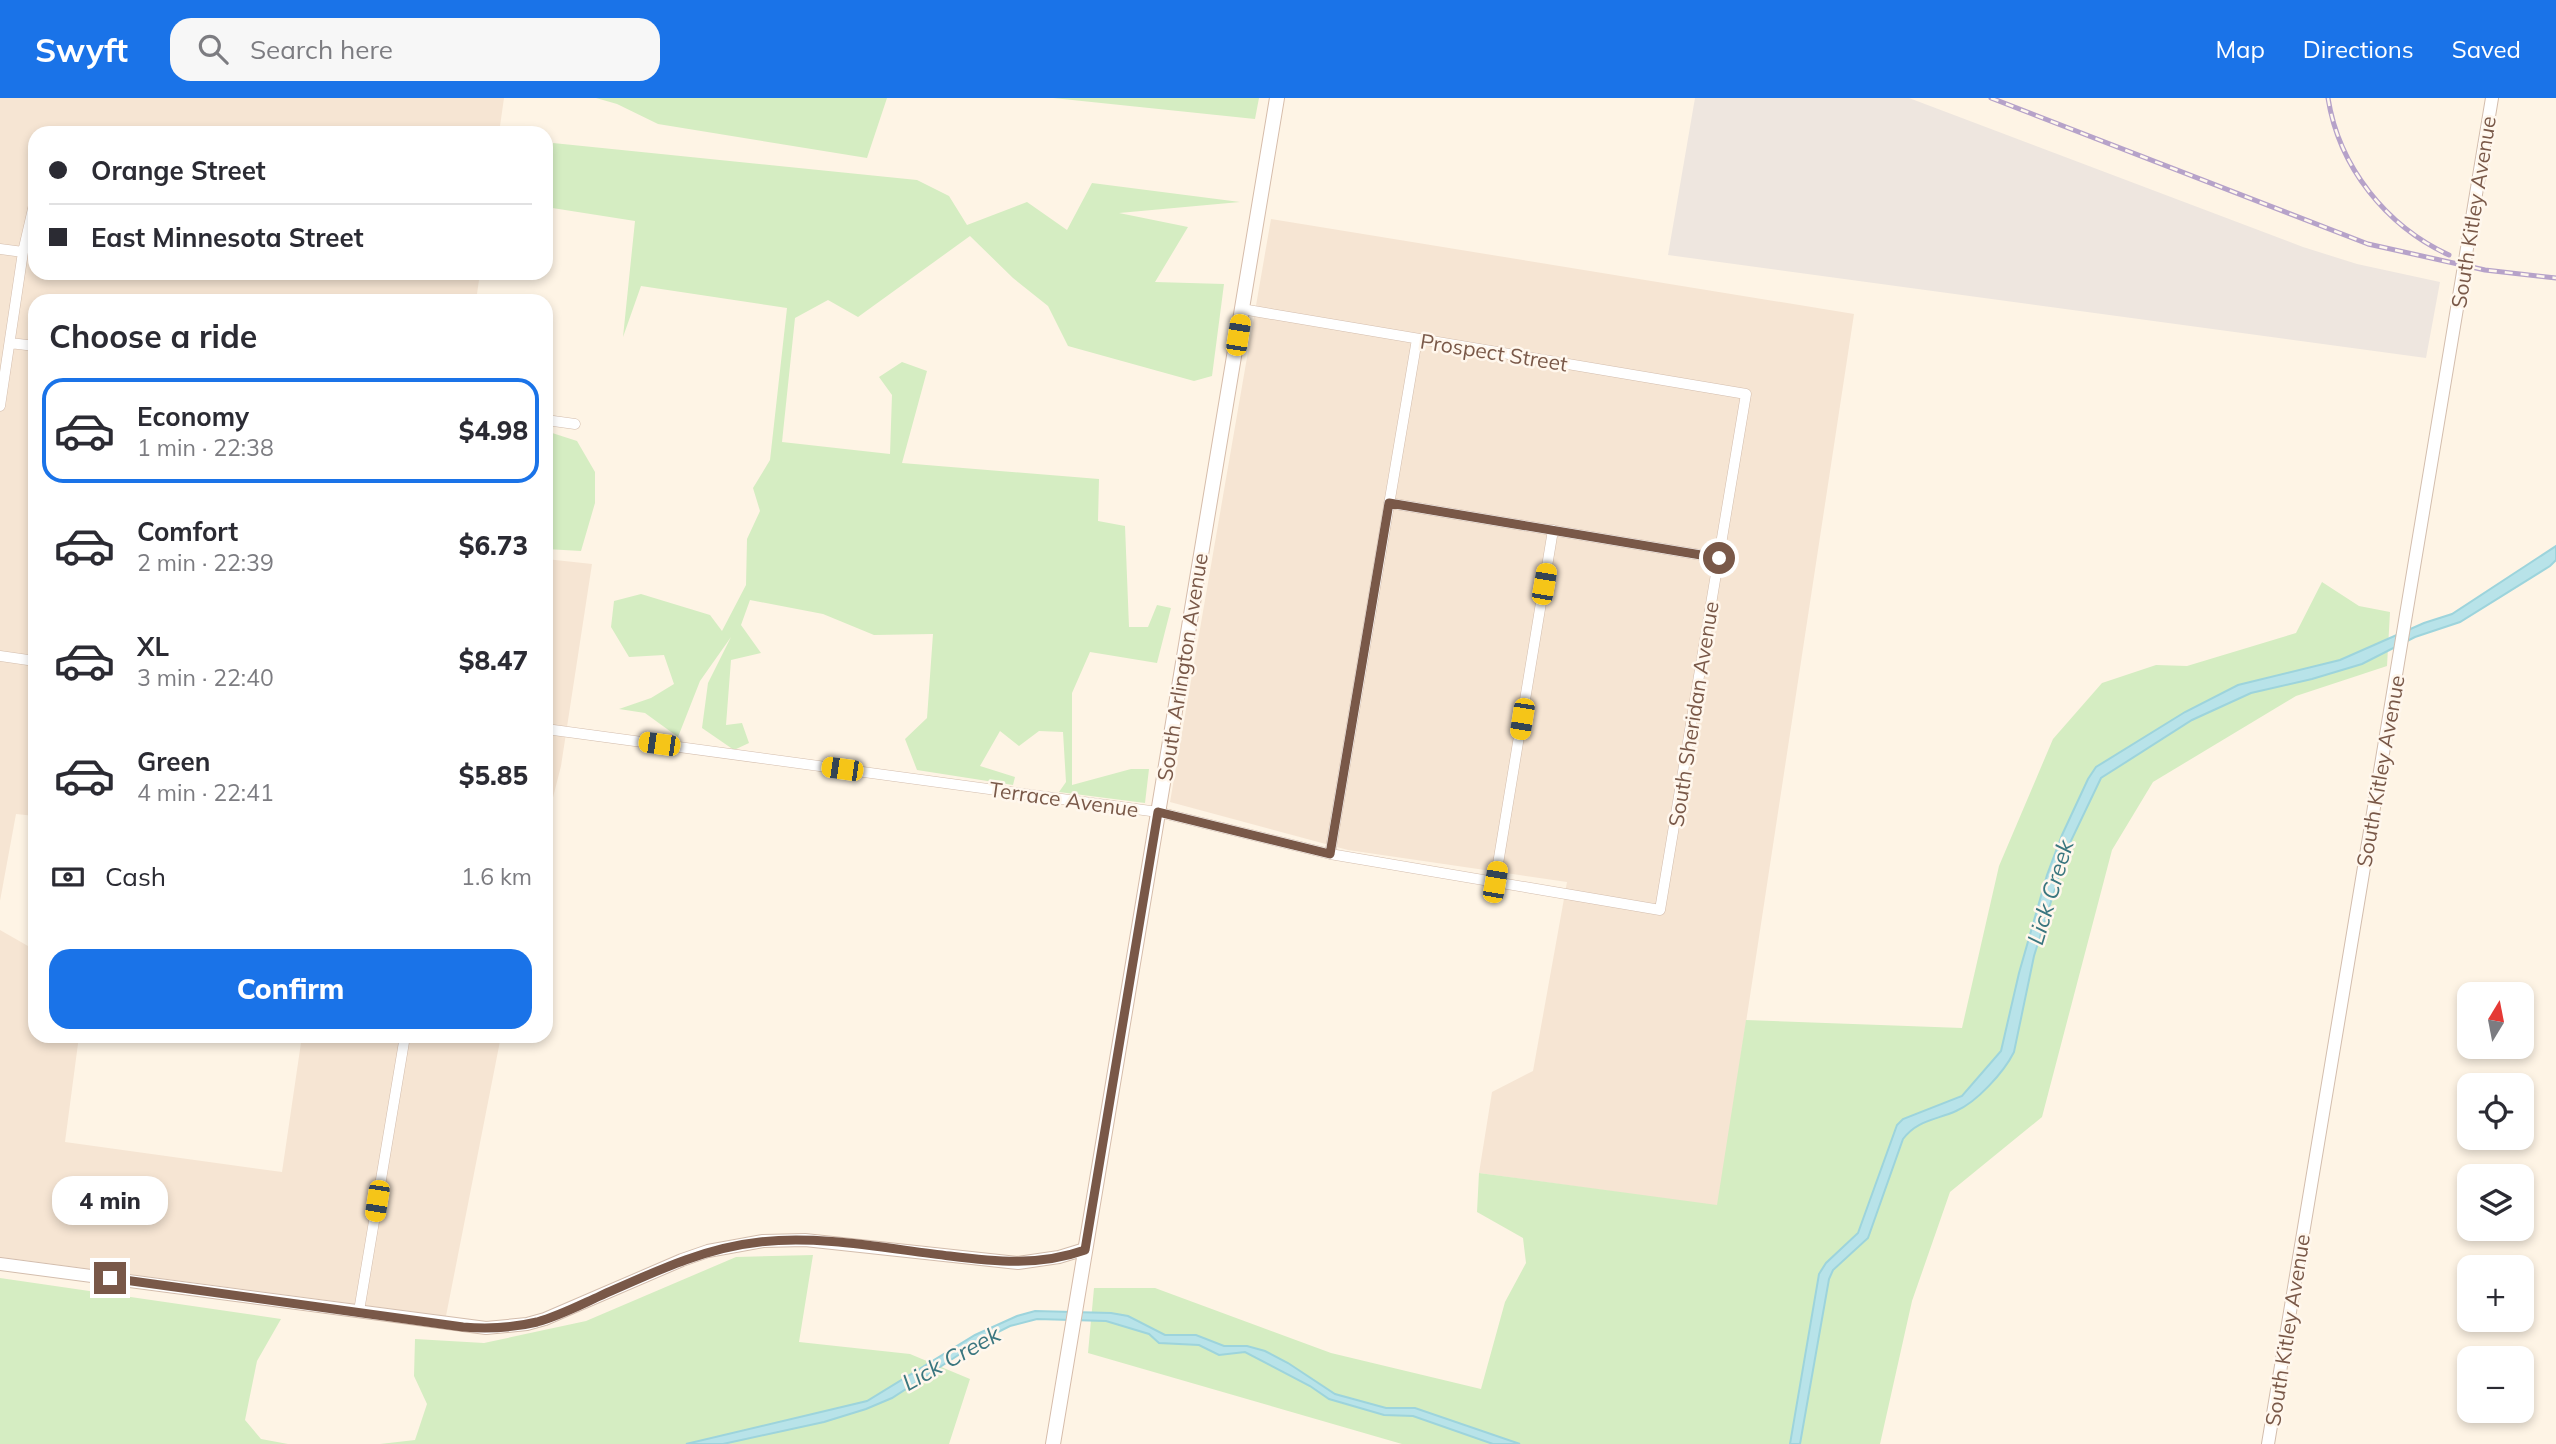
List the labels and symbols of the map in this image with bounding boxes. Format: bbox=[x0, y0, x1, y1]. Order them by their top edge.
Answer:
street label: South Kitley Avenue bbox=[2445, 114, 2501, 310]
car bbox=[1225, 313, 1252, 357]
street label: Prospect Street bbox=[1419, 328, 1569, 376]
route start bbox=[1703, 542, 1735, 574]
street label: South Arlington Avenue bbox=[1151, 551, 1213, 783]
car bbox=[1531, 561, 1558, 607]
street label: South Sheridan Avenue bbox=[1662, 599, 1724, 829]
street label: South Kitley Avenue bbox=[2350, 673, 2410, 869]
car bbox=[1509, 697, 1536, 741]
car bbox=[637, 731, 682, 757]
car bbox=[820, 756, 865, 782]
street label: Terrace Avenue bbox=[988, 776, 1140, 822]
water label: Lick Creek bbox=[2020, 835, 2080, 948]
car bbox=[1482, 859, 1509, 905]
north arrow bbox=[2457, 982, 2534, 1059]
callout: 4 min bbox=[52, 1176, 168, 1226]
car bbox=[364, 1179, 391, 1223]
street label: South Kitley Avenue bbox=[2259, 1232, 2315, 1428]
route end bbox=[94, 1262, 126, 1294]
water label: Lick Creek bbox=[897, 1319, 1006, 1397]

